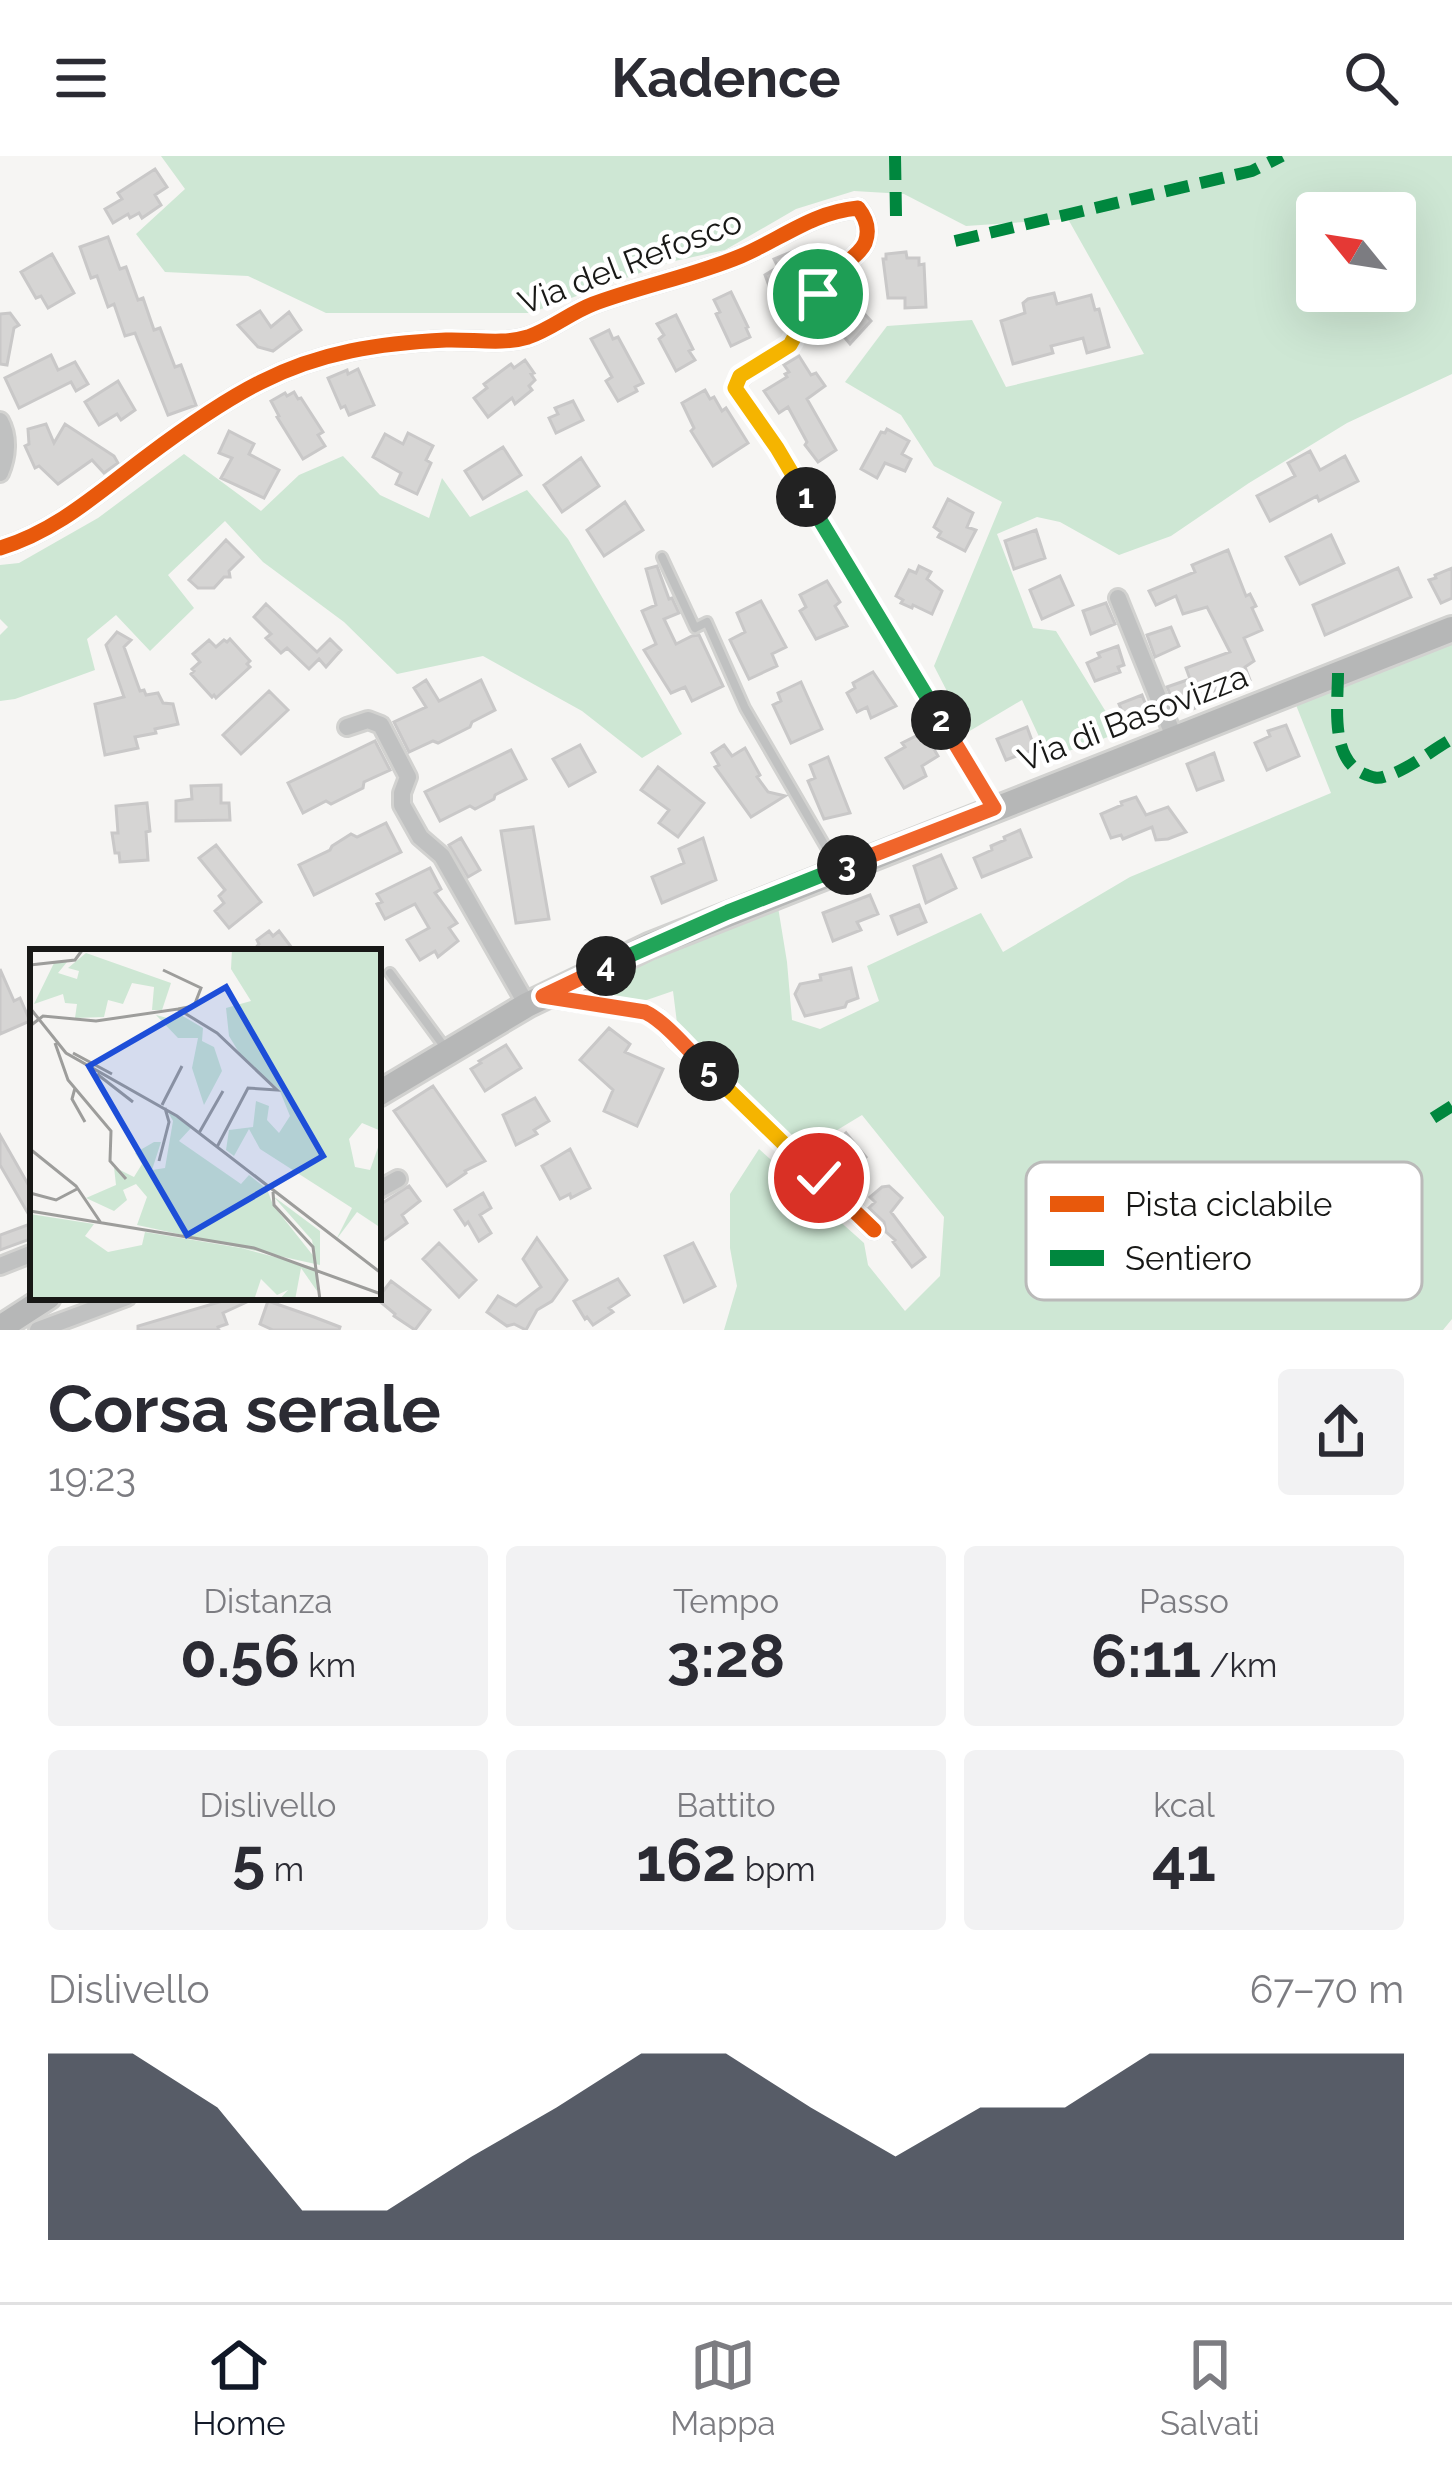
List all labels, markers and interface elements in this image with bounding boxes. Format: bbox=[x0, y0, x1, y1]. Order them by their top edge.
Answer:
icon: menu bbox=[48, 45, 114, 111]
icon: search bbox=[1338, 45, 1404, 111]
text: Kadence bbox=[611, 46, 841, 110]
north arrow bbox=[1296, 192, 1416, 312]
map controls bbox=[1296, 192, 1416, 312]
street label: Via del Refosco bbox=[513, 202, 747, 322]
pin bbox=[767, 243, 869, 345]
icon: arrive bbox=[785, 261, 851, 327]
pin: 1 bbox=[776, 467, 836, 527]
text: 1 bbox=[798, 477, 814, 516]
street label: Via di Basovizza bbox=[1013, 656, 1253, 780]
pin: 2 bbox=[911, 690, 971, 750]
text: 2 bbox=[932, 700, 950, 739]
pin: 3 bbox=[817, 835, 877, 895]
text: 3 bbox=[838, 845, 856, 884]
pin: 4 bbox=[576, 936, 636, 996]
text: 4 bbox=[597, 946, 615, 985]
inset map bbox=[30, 949, 381, 1300]
pin: 5 bbox=[679, 1041, 739, 1101]
text: 5 bbox=[700, 1051, 718, 1090]
pin bbox=[768, 1127, 870, 1229]
icon: check bbox=[786, 1145, 852, 1211]
legend bbox=[1026, 1162, 1422, 1300]
text: Pista ciclabile bbox=[1125, 1185, 1332, 1224]
text: Sentiero bbox=[1125, 1239, 1252, 1278]
button: share bbox=[1278, 1369, 1404, 1495]
text: Corsa serale bbox=[48, 1370, 441, 1447]
text: 19:23 bbox=[48, 1454, 136, 1500]
text: Distanza bbox=[203, 1582, 333, 1621]
text: Tempo bbox=[673, 1582, 779, 1621]
text: Passo bbox=[1139, 1582, 1229, 1621]
text: 0.56 bbox=[180, 1621, 300, 1691]
text: 3:28 bbox=[667, 1621, 785, 1691]
text: 6:11 bbox=[1091, 1621, 1201, 1691]
text: km bbox=[300, 1646, 356, 1685]
text: /km bbox=[1201, 1646, 1277, 1685]
text: Dislivello bbox=[200, 1786, 336, 1825]
text: Battito bbox=[676, 1786, 776, 1825]
text: kcal bbox=[1153, 1786, 1215, 1825]
text: 5 bbox=[232, 1825, 265, 1895]
text: 162 bbox=[636, 1825, 736, 1895]
text: 41 bbox=[1152, 1825, 1216, 1895]
text: m bbox=[265, 1850, 304, 1889]
text: bpm bbox=[736, 1850, 816, 1889]
text: Dislivello bbox=[48, 1966, 210, 2012]
text: 67–70 m bbox=[1250, 1966, 1404, 2012]
tab: Home bbox=[192, 2332, 286, 2443]
tab: Mappa bbox=[670, 2332, 776, 2443]
tab: Salvati bbox=[1160, 2332, 1260, 2443]

